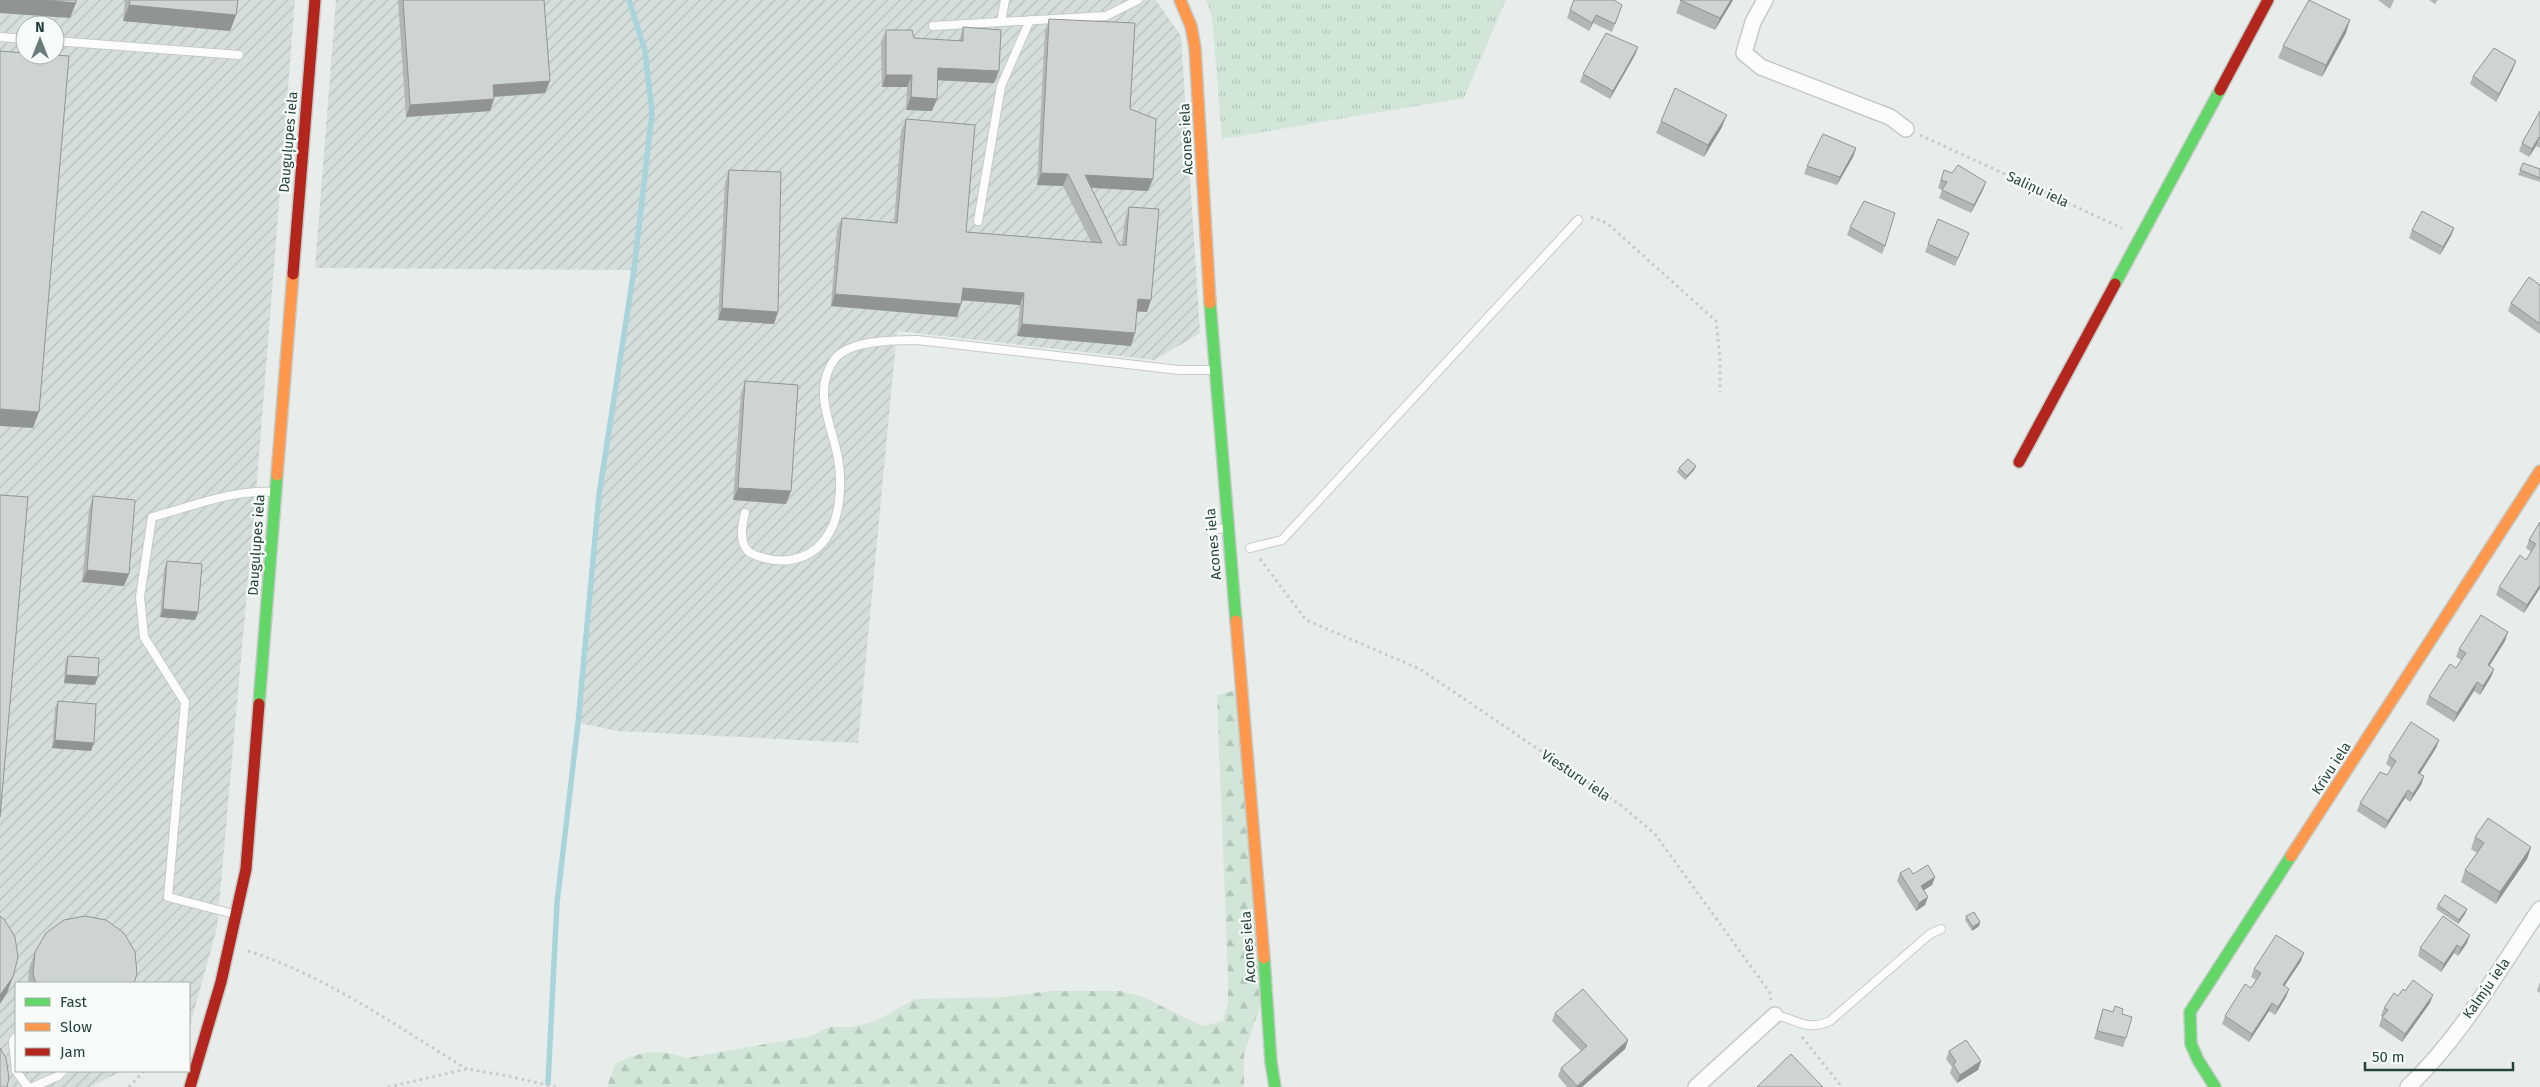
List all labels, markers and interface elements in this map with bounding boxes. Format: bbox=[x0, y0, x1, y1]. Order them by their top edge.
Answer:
north arrow bbox=[15, 15, 65, 65]
text: N bbox=[35, 19, 45, 36]
street label: Dauguļupes iela bbox=[276, 91, 302, 193]
street label: Acones iela bbox=[1176, 103, 1197, 175]
street label: Saliņu iela bbox=[2004, 168, 2071, 212]
street label: Dauguļupes iela bbox=[244, 494, 270, 596]
street label: Acones iela bbox=[1202, 507, 1225, 581]
street label: Krīvu iela bbox=[2308, 739, 2355, 798]
street label: Viesturu iela bbox=[1538, 746, 1613, 805]
street label: Acones iela bbox=[1238, 910, 1259, 983]
street label: Kalmju iela bbox=[2459, 954, 2514, 1022]
legend bbox=[15, 982, 190, 1072]
text: Fast bbox=[60, 993, 87, 1011]
text: Slow bbox=[60, 1018, 92, 1036]
scale bar bbox=[2365, 1040, 2512, 1072]
text: Jam bbox=[60, 1043, 86, 1061]
text: 50 m bbox=[2372, 1048, 2405, 1066]

